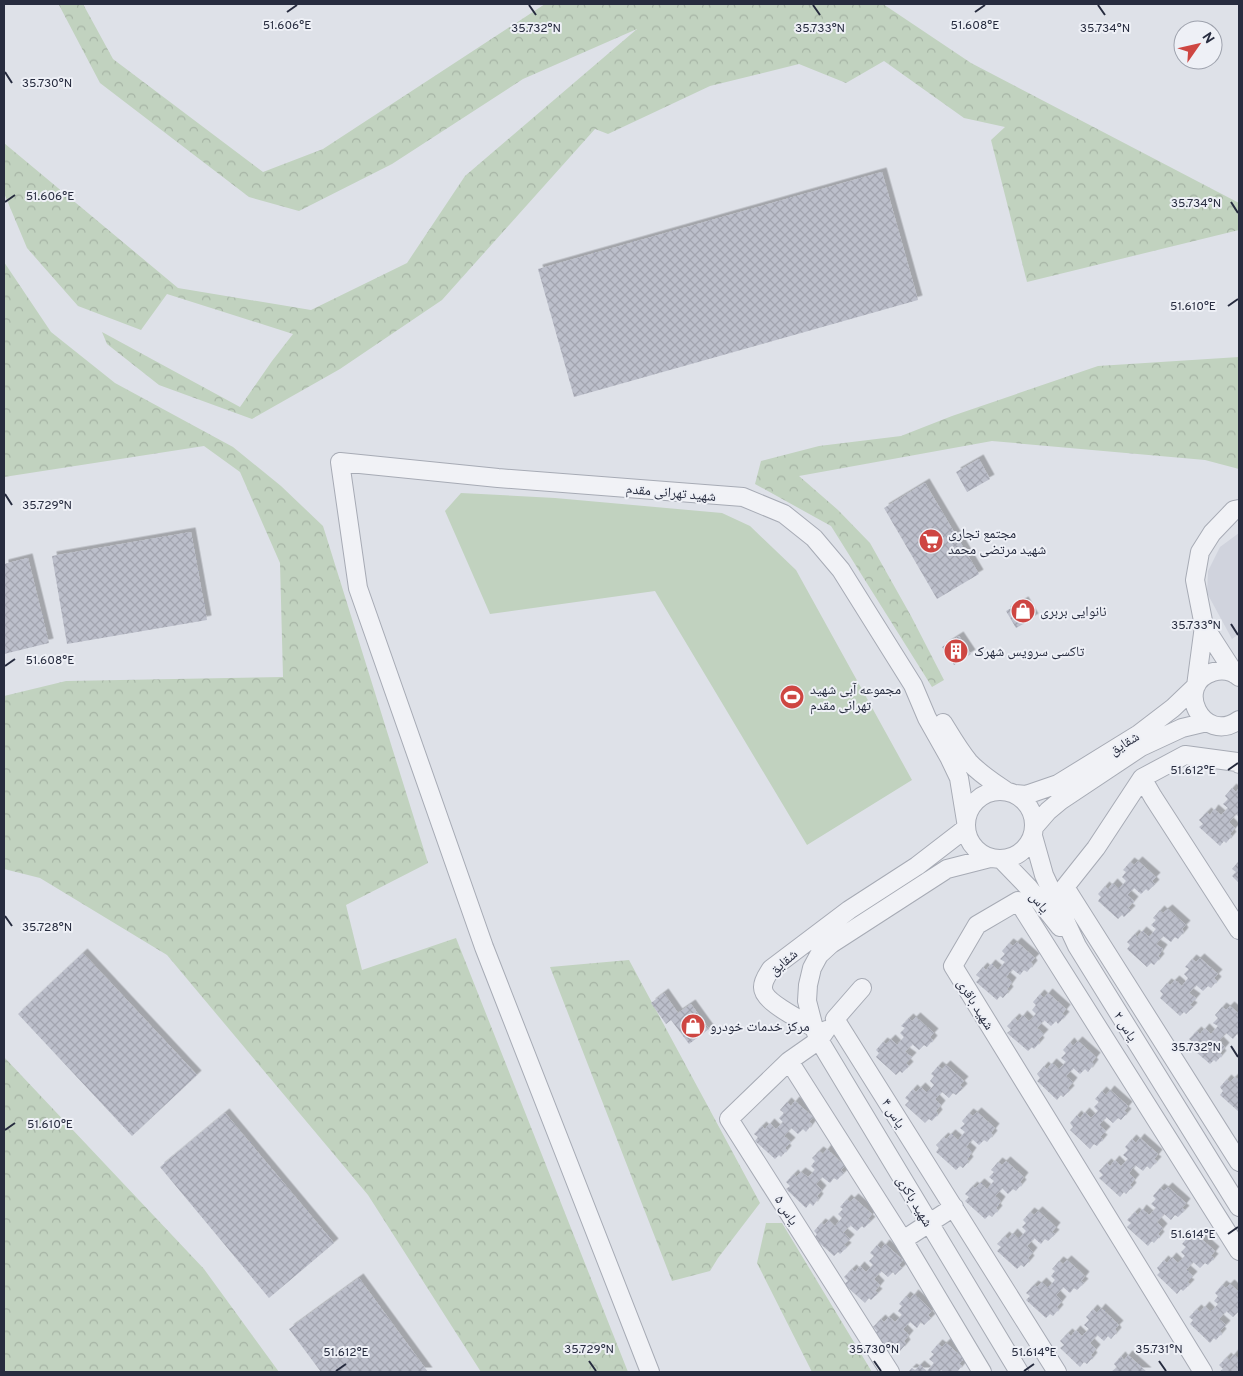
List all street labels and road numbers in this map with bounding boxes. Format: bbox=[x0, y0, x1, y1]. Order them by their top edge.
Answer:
street label: شهید تهرانی مقدم bbox=[625, 481, 717, 506]
street label: شقایق bbox=[1107, 729, 1143, 760]
street label: یاس bbox=[1025, 889, 1053, 917]
street label: شقایق bbox=[766, 946, 802, 980]
street label: شهید باقری bbox=[952, 976, 997, 1034]
street label: یاس ۲ bbox=[1109, 1009, 1141, 1045]
street label: یاس ۴ bbox=[877, 1096, 909, 1132]
street label: شهید باکری bbox=[892, 1173, 936, 1231]
street label: یاس ۵ bbox=[770, 1193, 802, 1229]

